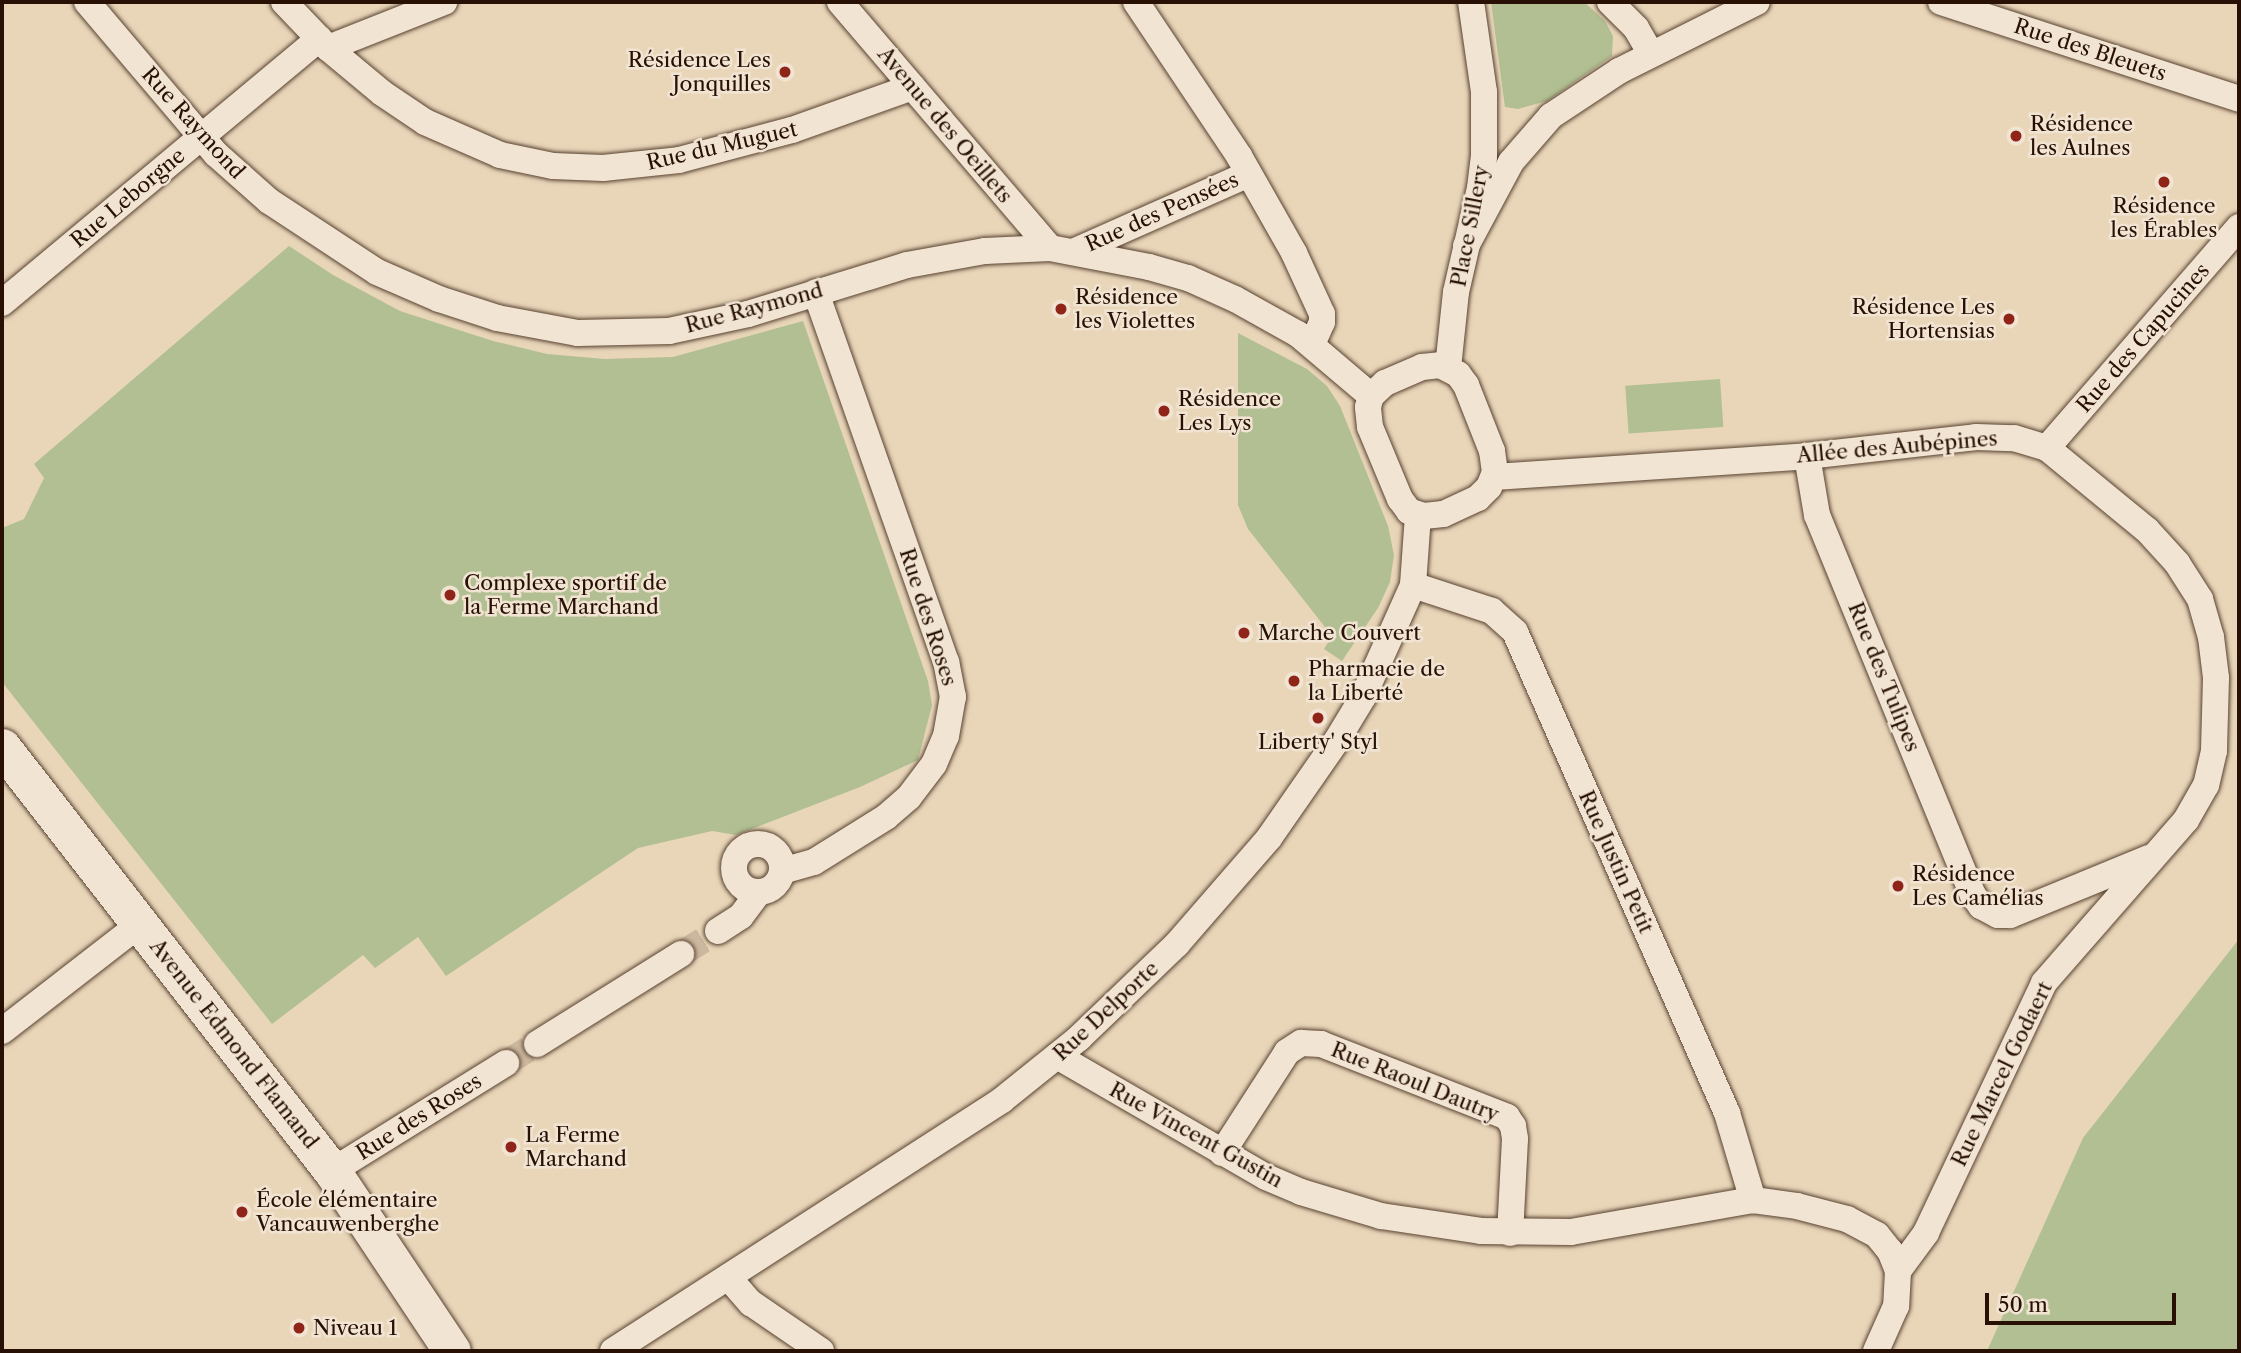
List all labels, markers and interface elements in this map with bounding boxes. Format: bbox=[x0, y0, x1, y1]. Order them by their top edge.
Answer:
street label: Rue des Bleuets bbox=[2011, 13, 2169, 87]
street label: Avenue des Oeillets bbox=[872, 42, 1018, 208]
place label: Résidence Les Jonquilles bbox=[628, 47, 771, 97]
street label: Rue Raymond bbox=[136, 62, 250, 184]
marker: Résidence Les Jonquilles bbox=[777, 64, 793, 80]
place label: Résidence les Aulnes bbox=[2030, 111, 2133, 161]
street label: Rue du Muguet bbox=[644, 116, 800, 176]
marker: Résidence les Aulnes bbox=[2008, 128, 2024, 144]
street label: Rue Leborgne bbox=[66, 143, 190, 253]
street label: Place Sillery bbox=[1446, 163, 1494, 289]
street label: Rue des Pensées bbox=[1082, 167, 1242, 257]
marker: Résidence les Érables bbox=[2156, 174, 2172, 190]
place label: Résidence les Érables bbox=[2111, 193, 2217, 243]
street label: Rue des Capucines bbox=[2071, 258, 2215, 418]
street label: Rue Raymond bbox=[682, 278, 826, 338]
place label: Résidence les Violettes bbox=[1075, 284, 1196, 334]
place label: Résidence Les Hortensias bbox=[1852, 294, 1995, 344]
marker: Résidence les Violettes bbox=[1053, 301, 1069, 317]
marker: Résidence Les Hortensias bbox=[2001, 311, 2017, 327]
place label: Résidence Les Lys bbox=[1178, 386, 1281, 436]
marker: Résidence Les Lys bbox=[1156, 403, 1172, 419]
street label: Allée des Aubépines bbox=[1795, 426, 1999, 468]
street label: Rue des Roses bbox=[894, 545, 962, 689]
place label: Complexe sportif de la Ferme Marchand bbox=[464, 570, 667, 620]
marker: Complexe sportif de la Ferme Marchand bbox=[442, 587, 458, 603]
street label: Rue des Tulipes bbox=[1842, 598, 1926, 756]
place label: Marche Couvert bbox=[1258, 620, 1421, 646]
marker: Marche Couvert bbox=[1236, 625, 1252, 641]
place label: Pharmacie de la Liberté bbox=[1308, 656, 1445, 706]
marker: Pharmacie de la Liberté bbox=[1286, 673, 1302, 689]
marker: Liberty' Styl bbox=[1310, 710, 1326, 726]
place label: Liberty' Styl bbox=[1258, 729, 1378, 755]
street label: Rue Justin Petit bbox=[1573, 787, 1659, 937]
place label: Résidence Les Camélias bbox=[1912, 861, 2044, 911]
marker: Résidence Les Camélias bbox=[1890, 878, 1906, 894]
street label: Avenue Edmond Flamand bbox=[144, 934, 324, 1154]
street label: Rue Delporte bbox=[1048, 956, 1164, 1066]
street label: Rue Marcel Godaert bbox=[1946, 977, 2058, 1171]
street label: Rue Raoul Dautry bbox=[1327, 1037, 1503, 1127]
street label: Rue des Roses bbox=[352, 1068, 486, 1166]
street label: Rue Vincent Gustin bbox=[1105, 1077, 1287, 1193]
place label: La Ferme Marchand bbox=[525, 1122, 627, 1172]
marker: La Ferme Marchand bbox=[503, 1139, 519, 1155]
place label: École élémentaire Vancauwenberghe bbox=[256, 1187, 439, 1237]
marker: École élémentaire Vancauwenberghe bbox=[234, 1204, 250, 1220]
scale bar bbox=[1989, 1280, 2180, 1324]
text: 50 m bbox=[1998, 1292, 2048, 1317]
place label: Niveau 1 bbox=[313, 1315, 397, 1341]
marker: Niveau 1 bbox=[291, 1320, 307, 1336]

